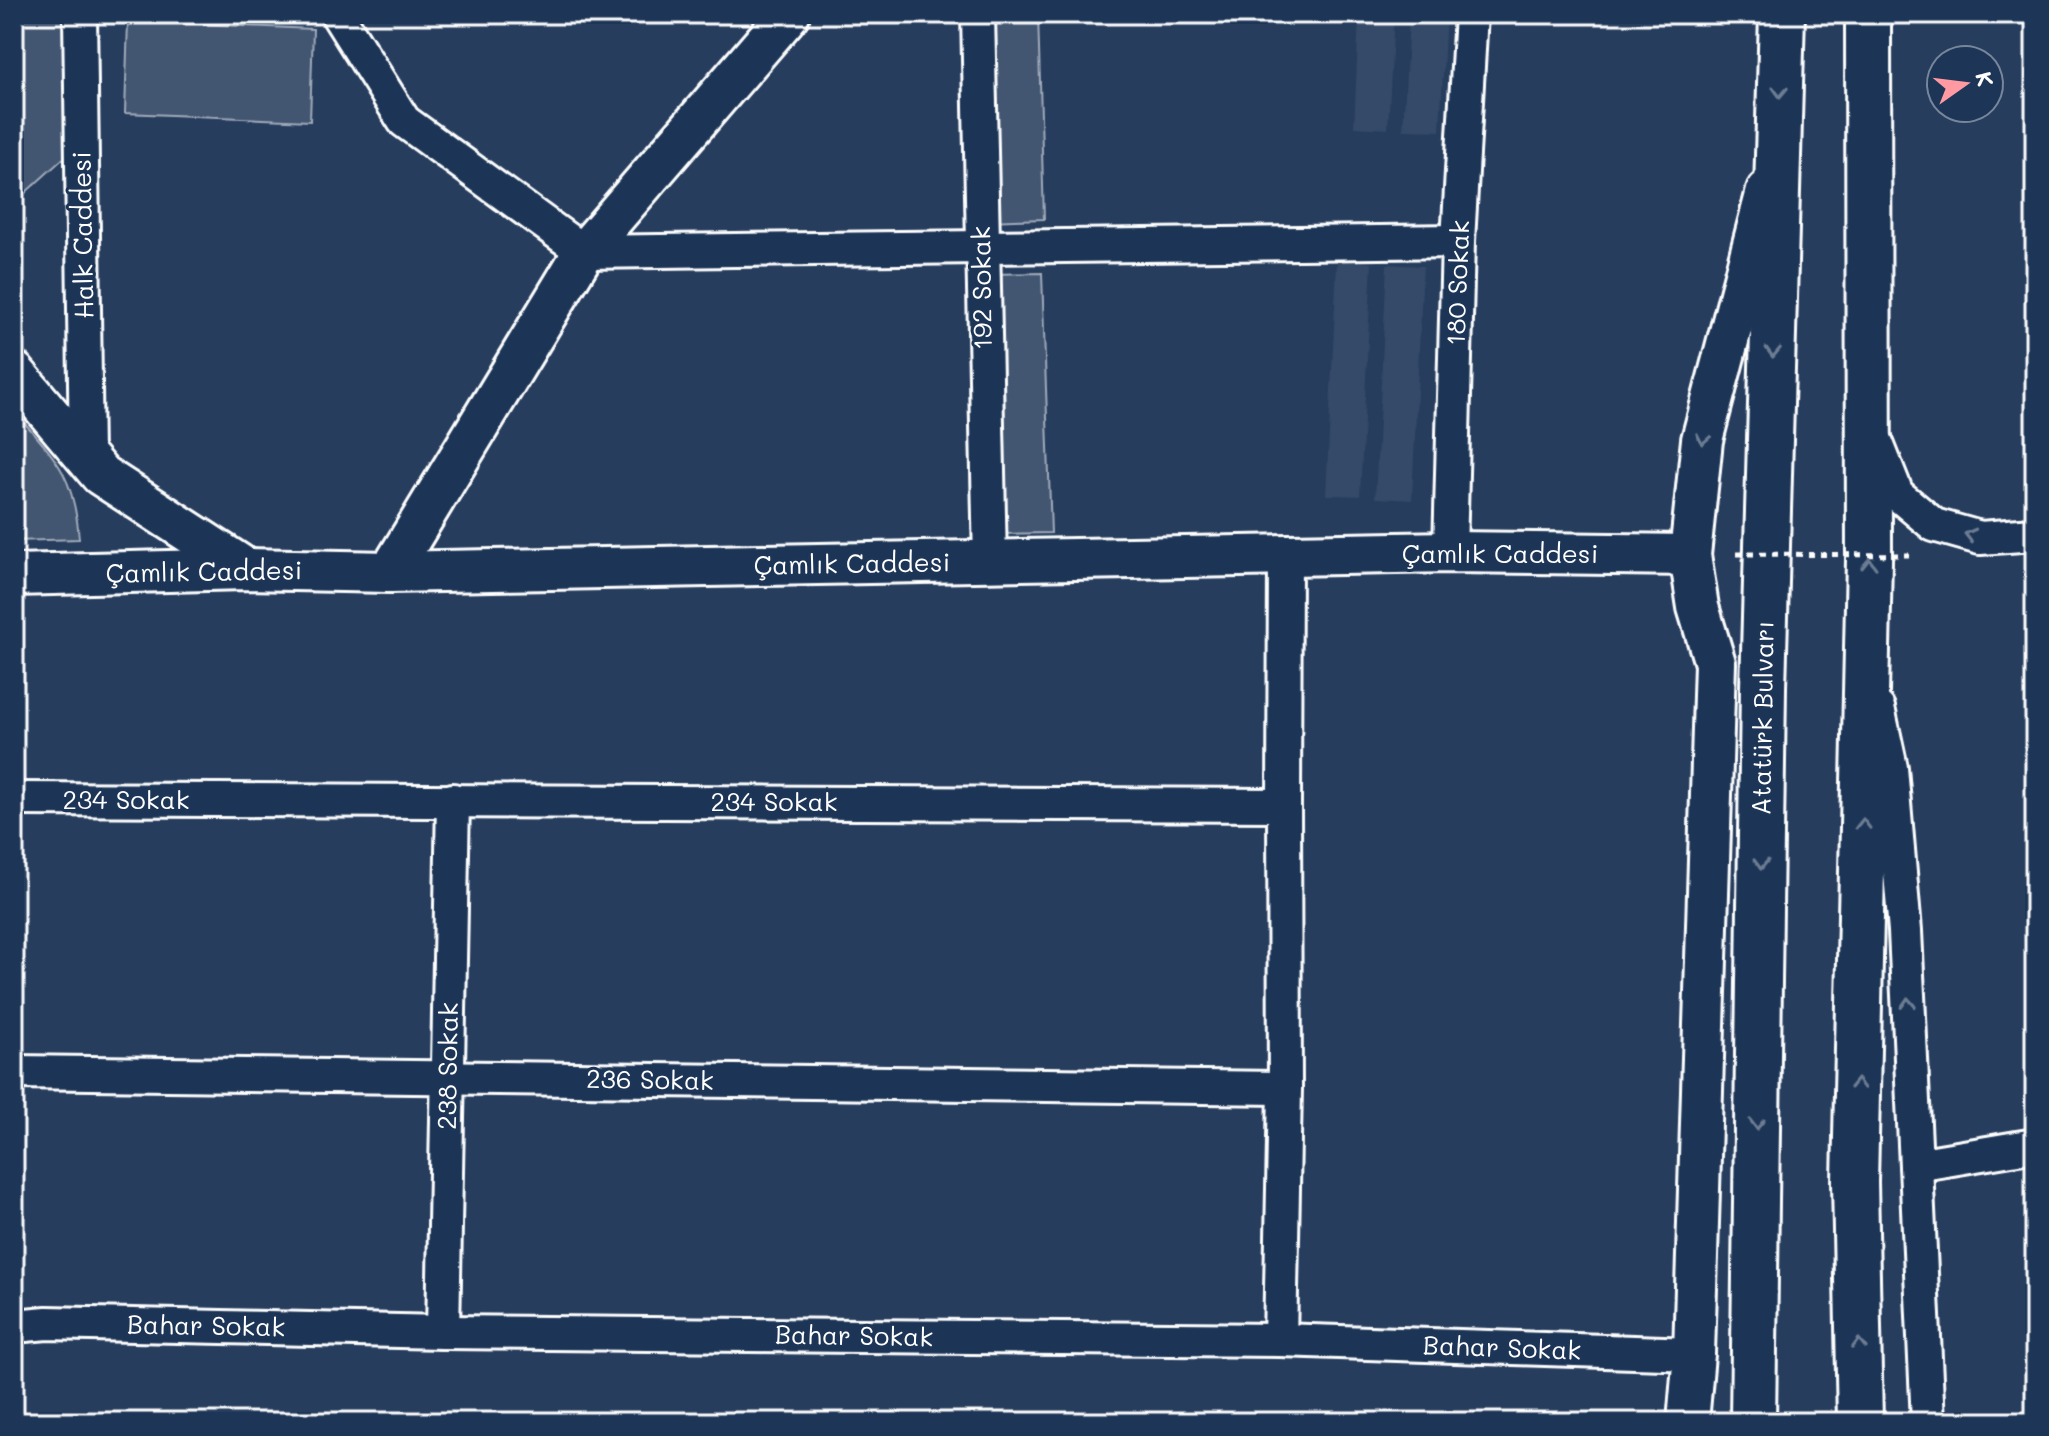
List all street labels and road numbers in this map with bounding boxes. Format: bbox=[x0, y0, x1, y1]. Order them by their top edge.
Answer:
street label: Halk Caddesi bbox=[64, 151, 100, 319]
street label: 180 Sokak bbox=[1438, 220, 1476, 346]
street label: 192 Sokak bbox=[963, 226, 999, 350]
street label: Çamlık Caddesi bbox=[1402, 536, 1598, 570]
street label: Çamlık Caddesi bbox=[753, 544, 951, 582]
street label: Çamlık Caddesi bbox=[105, 552, 303, 590]
street label: Atatürk Bulvarı bbox=[1743, 620, 1781, 816]
street label: 234 Sokak bbox=[62, 782, 190, 816]
street label: 234 Sokak bbox=[710, 784, 838, 818]
street label: 238 Sokak bbox=[429, 1002, 465, 1130]
street label: 236 Sokak bbox=[586, 1061, 714, 1097]
street label: Bahar Sokak bbox=[127, 1307, 286, 1343]
street label: Bahar Sokak bbox=[775, 1317, 934, 1353]
street label: Bahar Sokak bbox=[1422, 1327, 1582, 1367]

